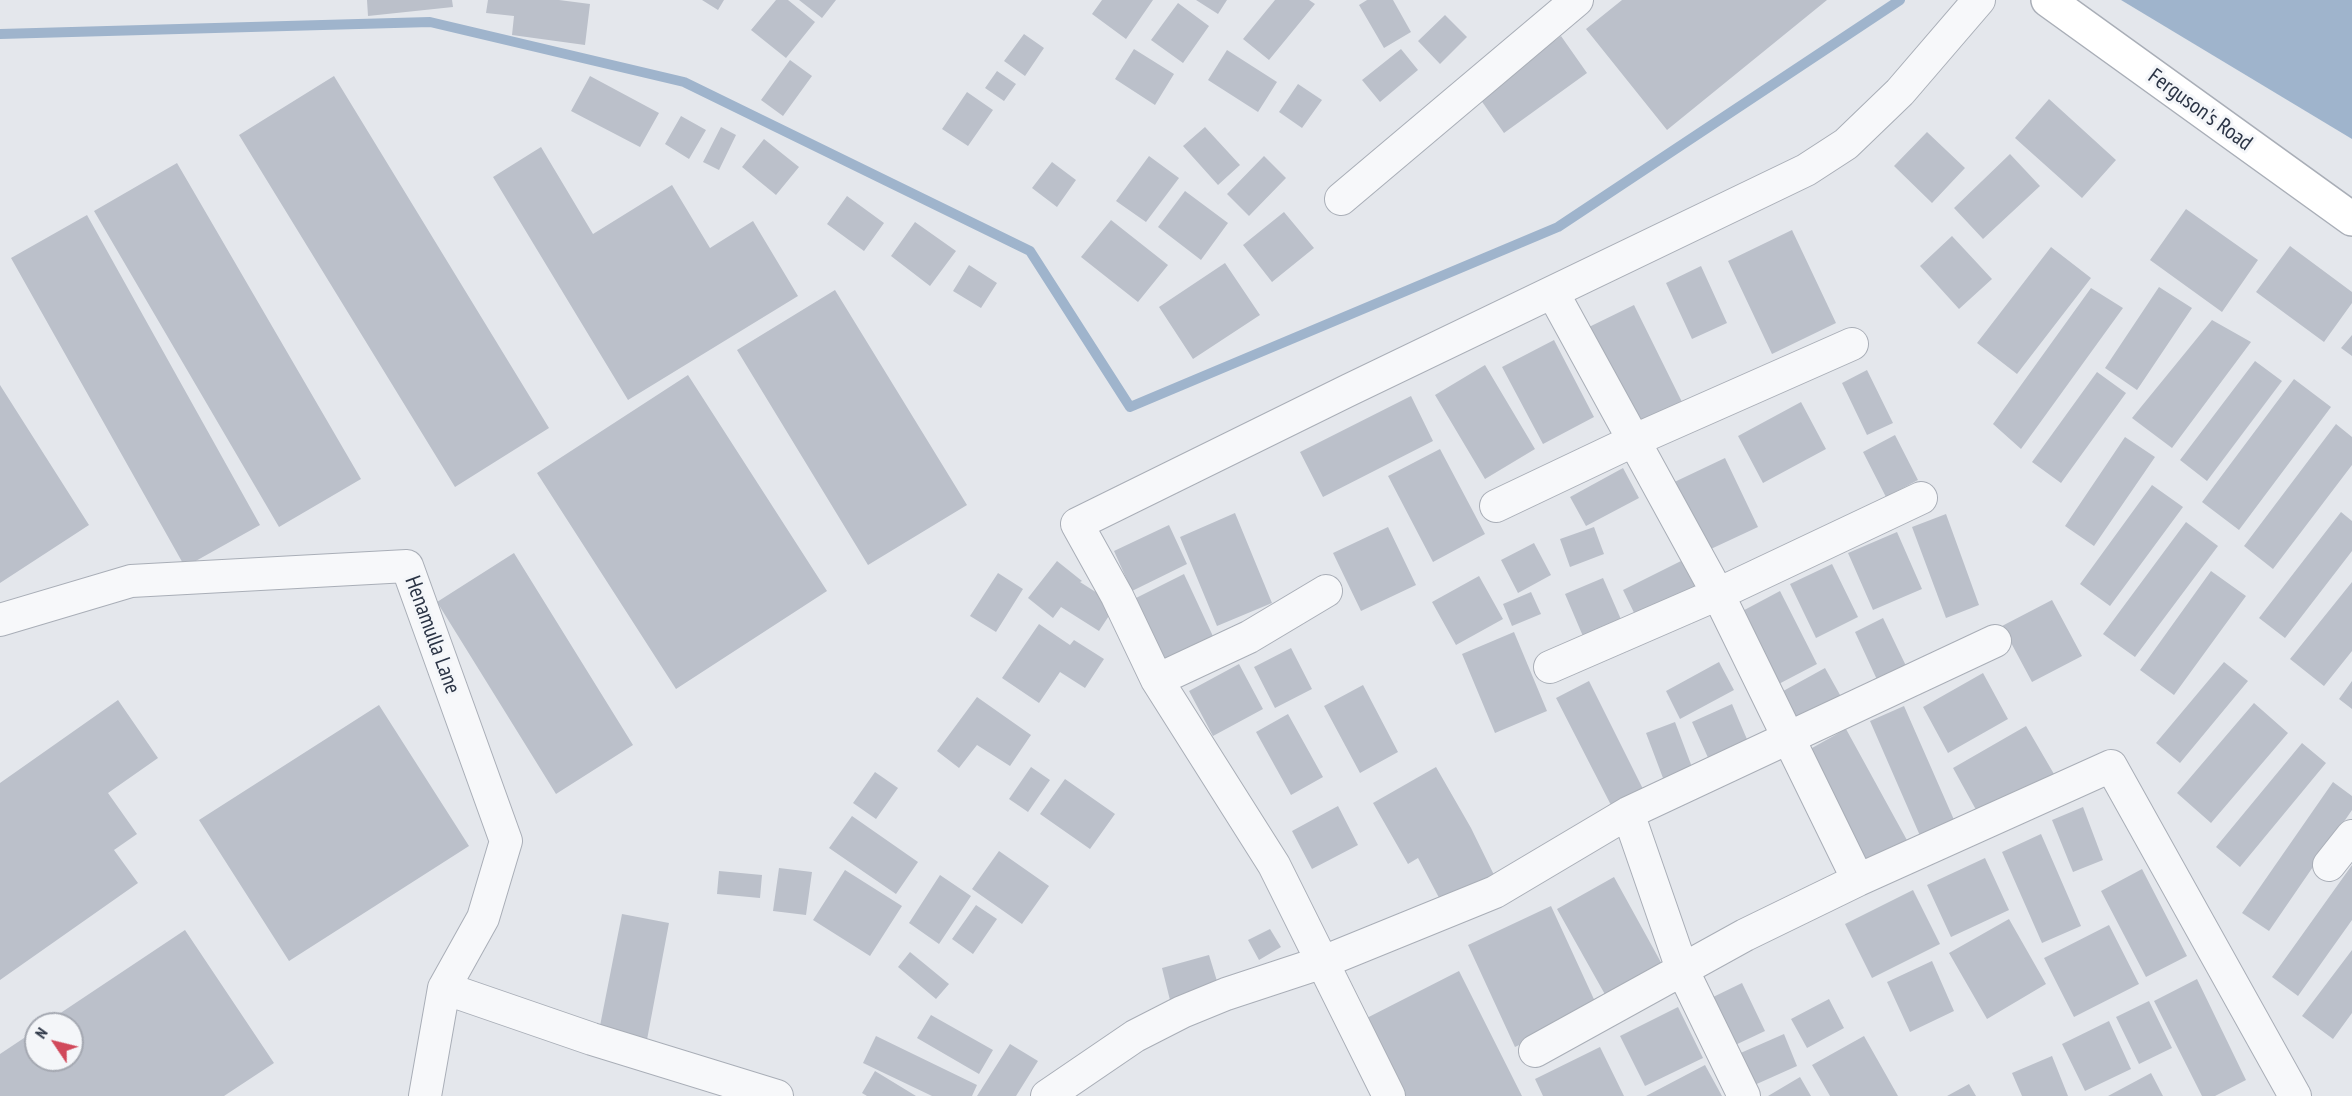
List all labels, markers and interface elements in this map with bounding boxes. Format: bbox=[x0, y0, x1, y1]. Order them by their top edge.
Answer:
street label: Ferguson's Road bbox=[2143, 63, 2257, 157]
street label: Henamulla Lane bbox=[399, 573, 465, 697]
north arrow bbox=[24, 1012, 84, 1072]
text: N bbox=[30, 1024, 52, 1042]

